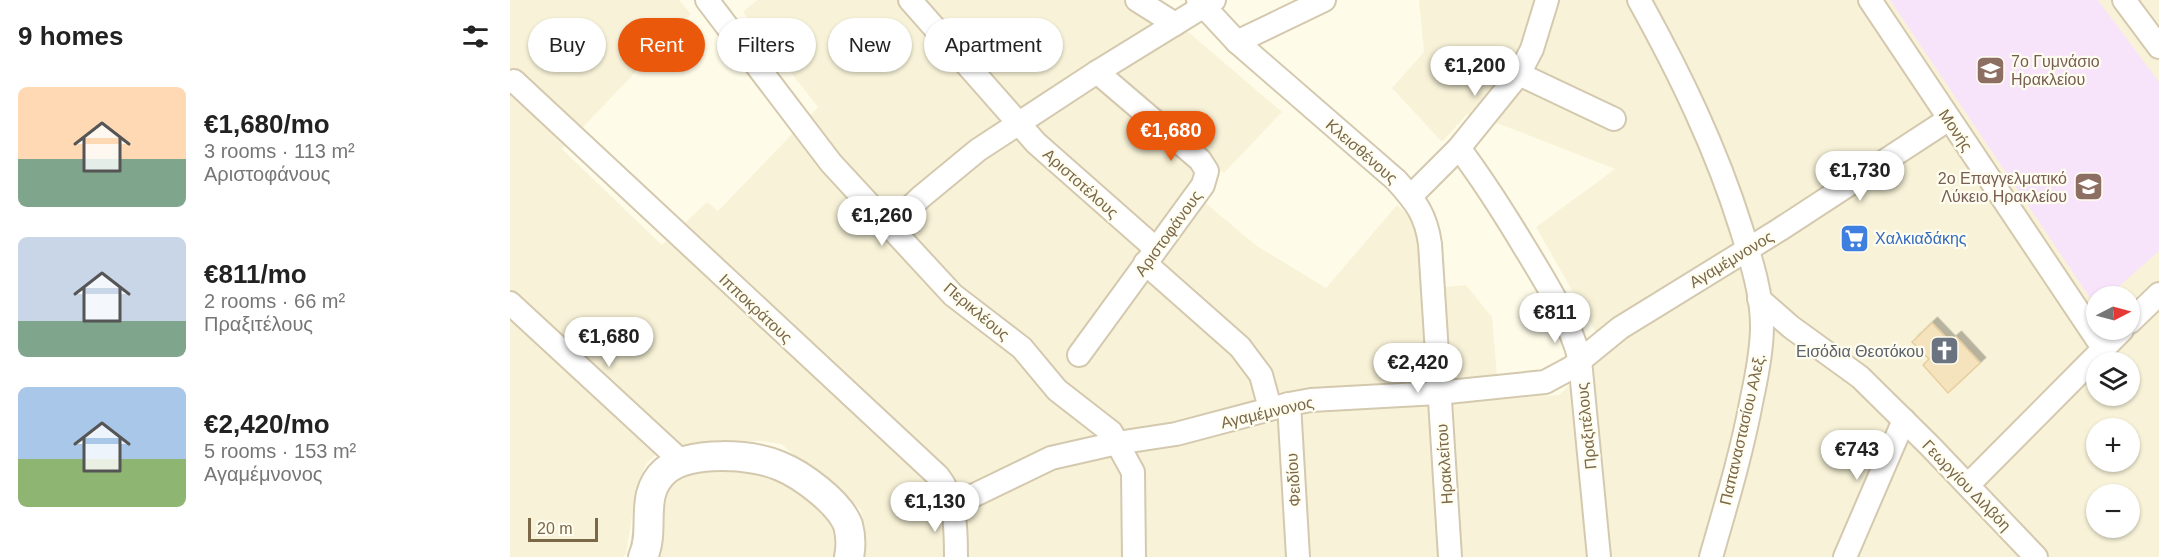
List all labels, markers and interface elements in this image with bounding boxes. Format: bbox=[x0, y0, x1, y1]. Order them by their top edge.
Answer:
chip: Buy bbox=[528, 18, 606, 72]
chip: Rent bbox=[618, 18, 705, 72]
chip: Filters bbox=[717, 18, 816, 72]
chip: New bbox=[828, 18, 912, 72]
chip: Apartment bbox=[924, 18, 1063, 72]
icon: filters bbox=[459, 20, 492, 53]
text: 9 homes bbox=[18, 21, 124, 51]
pin: €1,200 bbox=[1426, 46, 1524, 97]
place label: 7o Γυμνάσιο Ηρακλείου bbox=[2011, 53, 2100, 88]
text: €1,200 bbox=[1444, 54, 1506, 76]
school or university icon: 7o Γυμνάσιο Ηρακλείου bbox=[1974, 54, 2006, 86]
street label: Μονής bbox=[1935, 106, 1976, 155]
text: €1,680/mo bbox=[204, 109, 330, 139]
icon: home bbox=[66, 111, 138, 183]
pin: €1,680 bbox=[1122, 111, 1220, 162]
street label: Κλεισθένους bbox=[1323, 116, 1401, 187]
text: €1,680 bbox=[1140, 119, 1202, 141]
text: 3 rooms · 113 m² bbox=[204, 140, 355, 162]
street label: Αριστοτέλους bbox=[1040, 145, 1122, 222]
pin: €1,730 bbox=[1811, 151, 1909, 202]
text: €1,730 bbox=[1829, 159, 1891, 181]
text: Αριστοφάνους bbox=[204, 163, 330, 185]
place label: 2ο Επαγγελματικό Λύκειο Ηρακλείου bbox=[1938, 170, 2067, 205]
school or university icon: 2ο Επαγγελματικό Λύκειο Ηρακλείου bbox=[2072, 171, 2104, 203]
street label: Αριστοφάνους bbox=[1132, 187, 1205, 279]
pin: €1,260 bbox=[833, 196, 931, 247]
text: €1,260 bbox=[851, 204, 913, 226]
supermarket icon: Χαλκιαδάκης bbox=[1838, 222, 1870, 254]
street label: Αγαμέμνονος bbox=[1686, 228, 1776, 291]
place label: Χαλκιαδάκης bbox=[1875, 230, 1967, 247]
text: €811/mo bbox=[204, 259, 307, 289]
icon: home bbox=[66, 261, 138, 333]
street label: Ιπποκράτους bbox=[716, 270, 796, 346]
street label: Περικλέους bbox=[941, 279, 1013, 344]
north arrow bbox=[2086, 286, 2140, 340]
map controls bbox=[2086, 286, 2140, 538]
text: 2 rooms · 66 m² bbox=[204, 290, 345, 312]
pin: €811 bbox=[1519, 293, 1591, 344]
text: €811 bbox=[1533, 301, 1577, 323]
text: Πραξιτέλους bbox=[204, 313, 313, 335]
pin: €1,680 bbox=[560, 317, 658, 368]
text: €1,680 bbox=[578, 325, 640, 347]
church icon: Εισόδια Θεοτόκου bbox=[1929, 335, 1961, 367]
pin: €2,420 bbox=[1369, 343, 1467, 394]
place label: Εισόδια Θεοτόκου bbox=[1796, 343, 1924, 360]
text: €2,420 bbox=[1387, 351, 1449, 373]
street label: Παπαναστασίου Αλεξ. bbox=[1717, 351, 1769, 507]
button: layers bbox=[2086, 352, 2140, 406]
street label: Πραξιτέλους bbox=[1573, 381, 1601, 470]
street label: Αγαμέμνονος bbox=[1219, 393, 1315, 431]
text: €2,420/mo bbox=[204, 409, 330, 439]
icon: home bbox=[66, 411, 138, 483]
button: + bbox=[2086, 418, 2140, 472]
street label: Ηρακλείτου bbox=[1433, 423, 1456, 505]
pin: €743 bbox=[1821, 430, 1893, 481]
street label: Γεωργίου Διλβόη bbox=[1919, 436, 2014, 534]
text: €743 bbox=[1835, 438, 1879, 460]
text: 5 rooms · 153 m² bbox=[204, 440, 356, 462]
street label: Φειδίου bbox=[1283, 453, 1304, 507]
text: Αγαμέμνονος bbox=[204, 463, 322, 485]
pin: €1,130 bbox=[886, 482, 984, 533]
button: − bbox=[2086, 484, 2140, 538]
text: €1,130 bbox=[904, 490, 966, 512]
scale bar bbox=[528, 515, 598, 542]
text: 20 m bbox=[537, 520, 573, 537]

